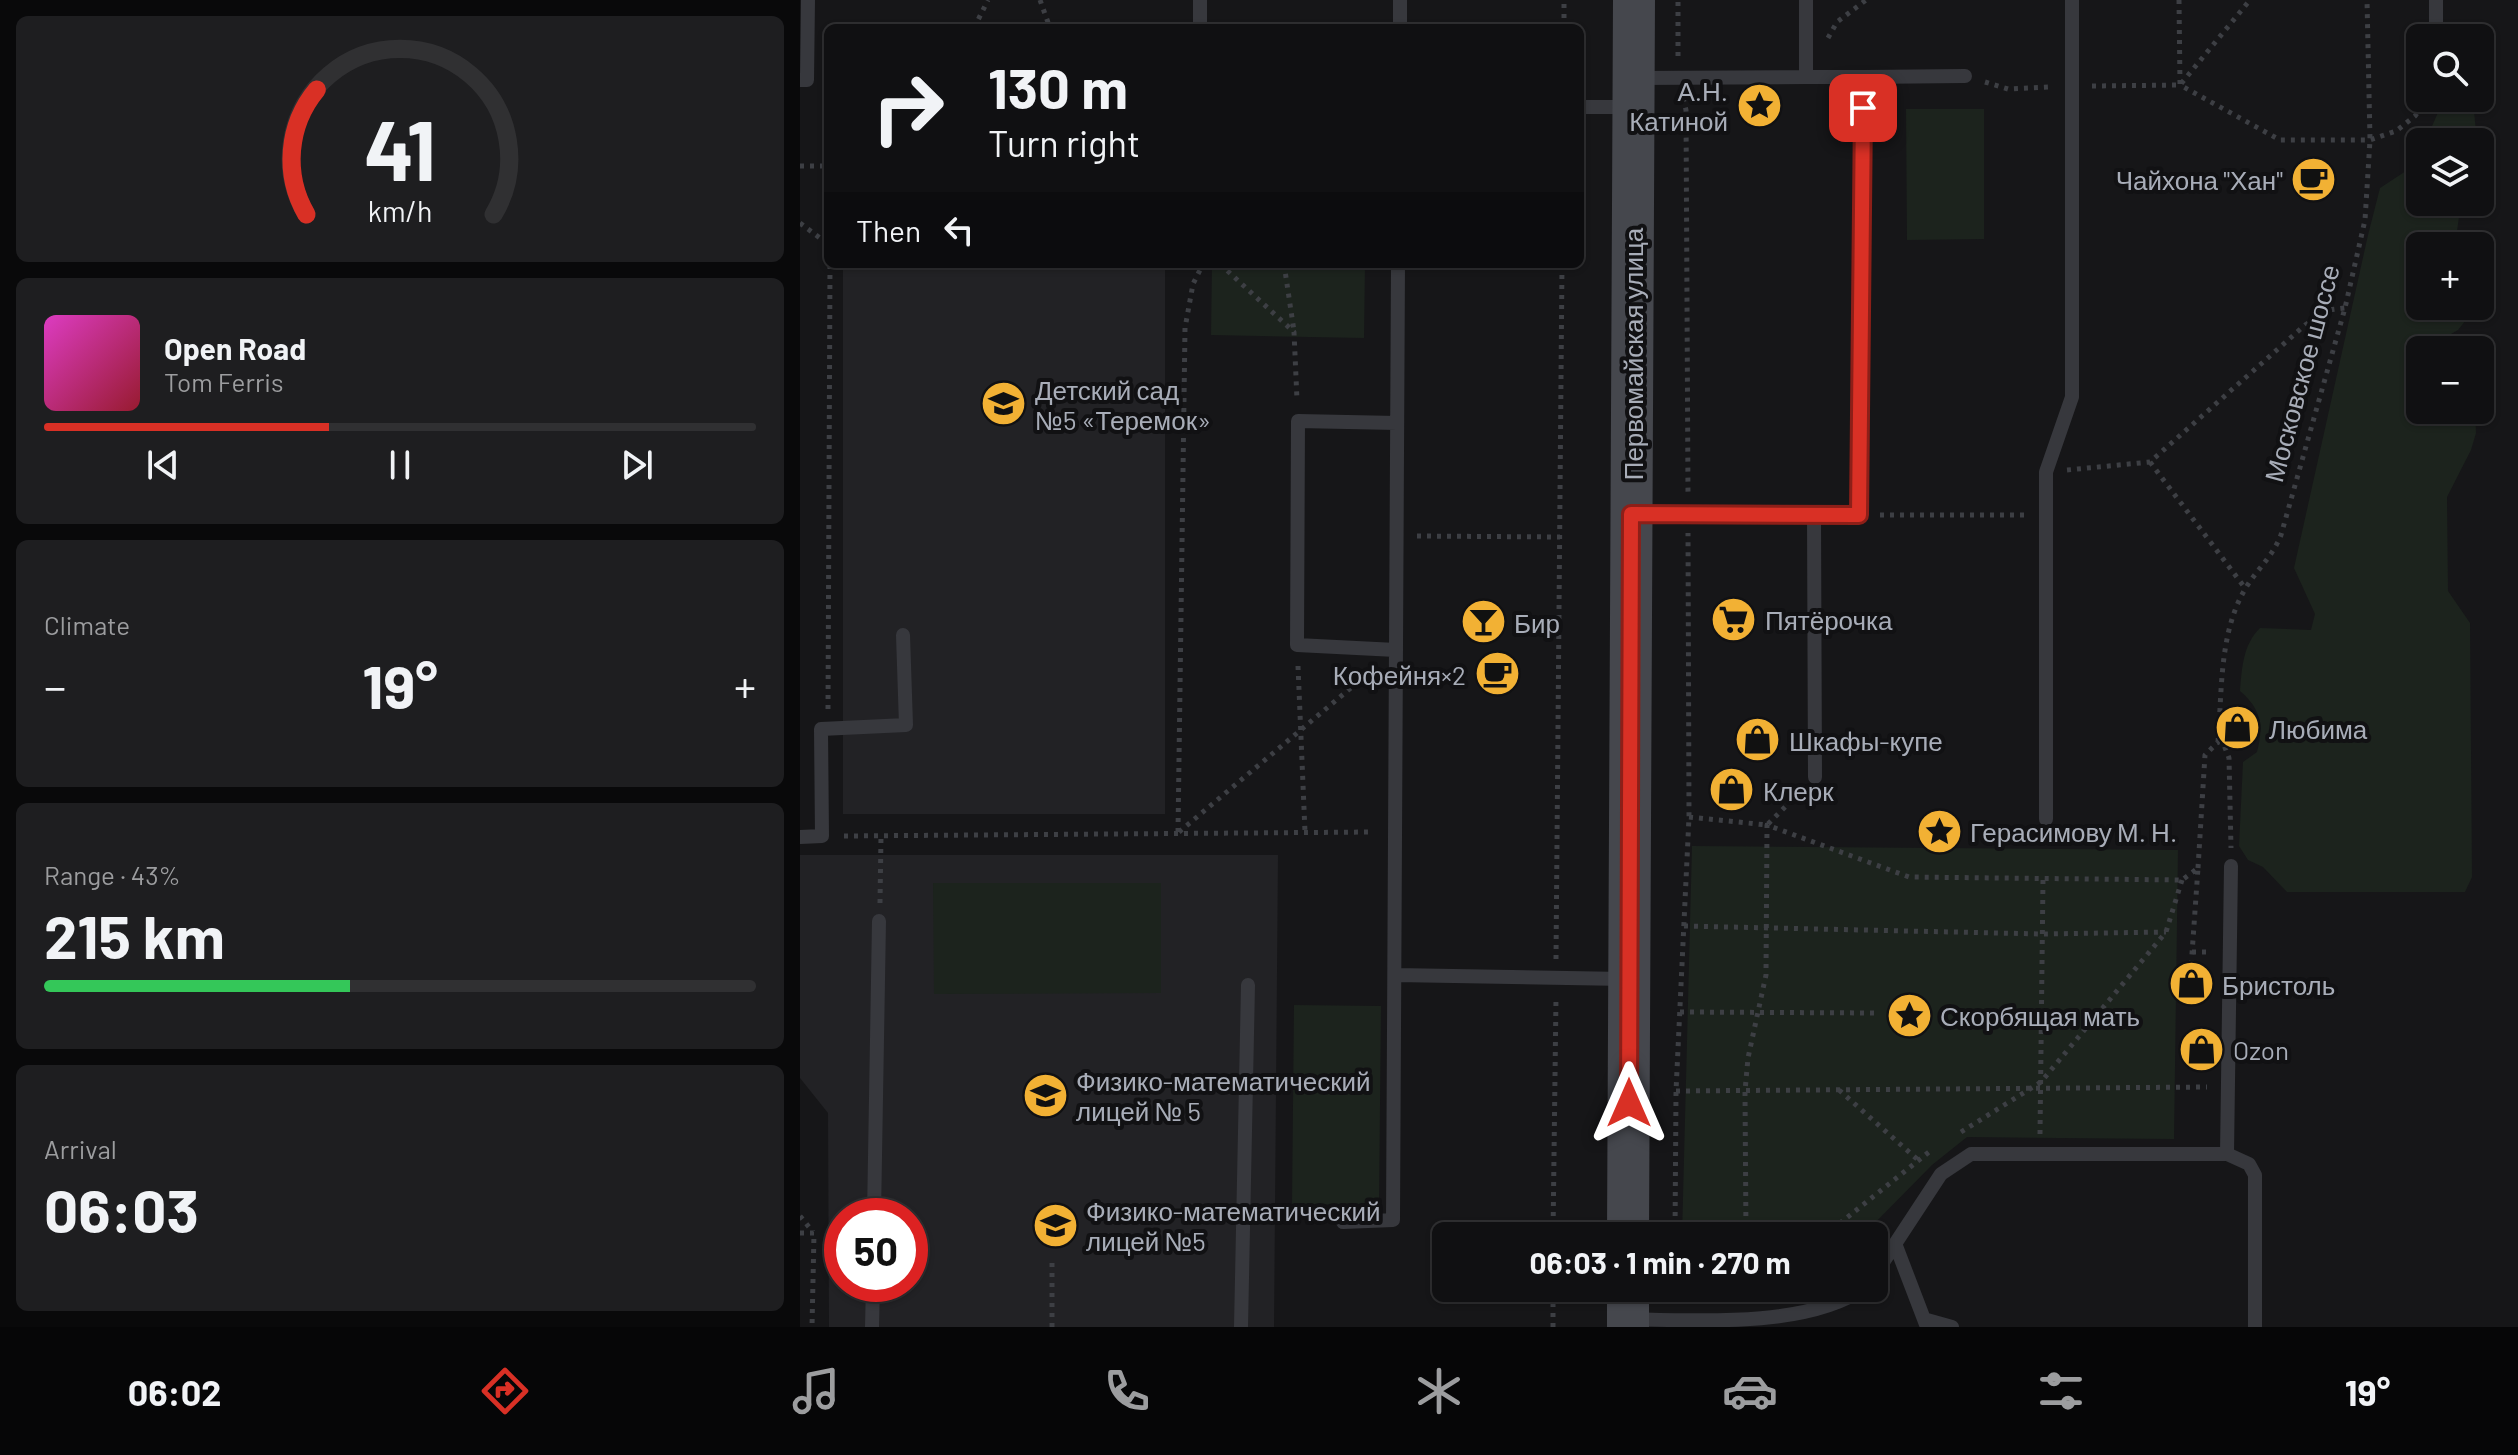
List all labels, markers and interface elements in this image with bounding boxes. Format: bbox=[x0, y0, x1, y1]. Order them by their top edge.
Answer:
map controls bbox=[2406, 24, 2494, 424]
button: search bbox=[2406, 24, 2494, 112]
text: 130 m bbox=[988, 53, 1128, 120]
icon: right bbox=[856, 56, 960, 160]
pin bbox=[1829, 74, 1897, 142]
place label: А.Н. Катиной bbox=[1629, 75, 1728, 136]
place icon: А.Н. Катиной bbox=[1735, 81, 1783, 129]
icon: arrive bbox=[1841, 86, 1885, 130]
text: 41 bbox=[364, 98, 436, 198]
text: Turn right bbox=[988, 121, 1140, 164]
button: layers bbox=[2406, 128, 2494, 216]
cafe icon: Чайхона "Хан" bbox=[2290, 155, 2338, 203]
place label: Чайхона "Хан" bbox=[2116, 164, 2283, 195]
text: km/h bbox=[368, 193, 432, 228]
icon: left bbox=[937, 208, 981, 252]
text: Then bbox=[856, 212, 921, 248]
street label: Первомайская улица bbox=[1617, 227, 1648, 480]
button: + bbox=[2406, 232, 2494, 320]
street label: Московское шоссе bbox=[2257, 261, 2345, 485]
text: Open Road bbox=[164, 330, 306, 366]
button: − bbox=[2406, 336, 2494, 424]
text: Tom Ferris bbox=[164, 366, 284, 397]
place label: Детский сад №5 «Теремок» bbox=[1035, 374, 1211, 435]
school or university icon: Детский сад №5 «Теремок» bbox=[980, 380, 1028, 428]
icon: previous bbox=[141, 443, 185, 487]
icon: pause bbox=[378, 443, 422, 487]
icon: next bbox=[615, 443, 659, 487]
supermarket icon: Пятёрочка bbox=[1710, 595, 1758, 643]
bar icon: Бир bbox=[1459, 598, 1507, 646]
place label: Пятёрочка bbox=[1765, 604, 1893, 635]
place label: Бир bbox=[1514, 607, 1560, 638]
text: Climate bbox=[44, 609, 130, 640]
text: 19° bbox=[362, 649, 438, 721]
cafe icon: Кофейня×2 bbox=[1473, 650, 1521, 698]
text: − bbox=[44, 659, 66, 712]
text: + bbox=[734, 659, 756, 712]
place label: Кофейня×2 bbox=[1333, 659, 1466, 690]
shop icon: Любима bbox=[2214, 704, 2262, 752]
place label: Любима bbox=[2269, 713, 2368, 744]
shop icon: Шкафы-купе bbox=[1734, 716, 1782, 764]
place label: Шкафы-купе bbox=[1789, 725, 1943, 756]
shop icon: Клерк bbox=[1708, 766, 1756, 814]
place label: Клерк bbox=[1763, 775, 1834, 806]
place icon: Герасимову М. Н. bbox=[1915, 807, 1963, 855]
place label: Герасимову М. Н. bbox=[1970, 816, 2177, 847]
text: Range · 43% bbox=[44, 859, 181, 890]
text: 215 km bbox=[44, 899, 225, 971]
shop icon: Бристоль bbox=[2167, 960, 2215, 1008]
place label: Бристоль bbox=[2222, 969, 2335, 1000]
place icon: Скорбящая мать bbox=[1885, 991, 1933, 1039]
place label: Скорбящая мать bbox=[1940, 1000, 2140, 1031]
shop icon: Ozon bbox=[2178, 1025, 2226, 1073]
place label: Ozon bbox=[2233, 1034, 2289, 1065]
position arrow bbox=[1587, 1061, 1671, 1145]
place label: Физико-математический лицей № 5 bbox=[1076, 1065, 1371, 1126]
school or university icon: Физико-математический лицей № 5 bbox=[1021, 1071, 1069, 1119]
text: Arrival bbox=[44, 1133, 117, 1164]
text: 06:03 bbox=[44, 1173, 199, 1245]
place label: Физико-математический лицей №5 bbox=[1086, 1195, 1381, 1256]
speed limit sign: 50 bbox=[824, 1198, 928, 1302]
school or university icon: Физико-математический лицей №5 bbox=[1031, 1201, 1079, 1249]
text: 06:03 · 1 min · 270 m bbox=[1529, 1244, 1791, 1280]
icon: directions bbox=[477, 1363, 533, 1419]
icon: music bbox=[788, 1363, 844, 1419]
icon: phone bbox=[1099, 1363, 1155, 1419]
icon: climate bbox=[1411, 1363, 1467, 1419]
icon: car bbox=[1722, 1363, 1778, 1419]
icon: filters bbox=[2033, 1363, 2089, 1419]
text: 06:02 bbox=[128, 1370, 221, 1413]
text: 19° bbox=[2345, 1370, 2390, 1413]

